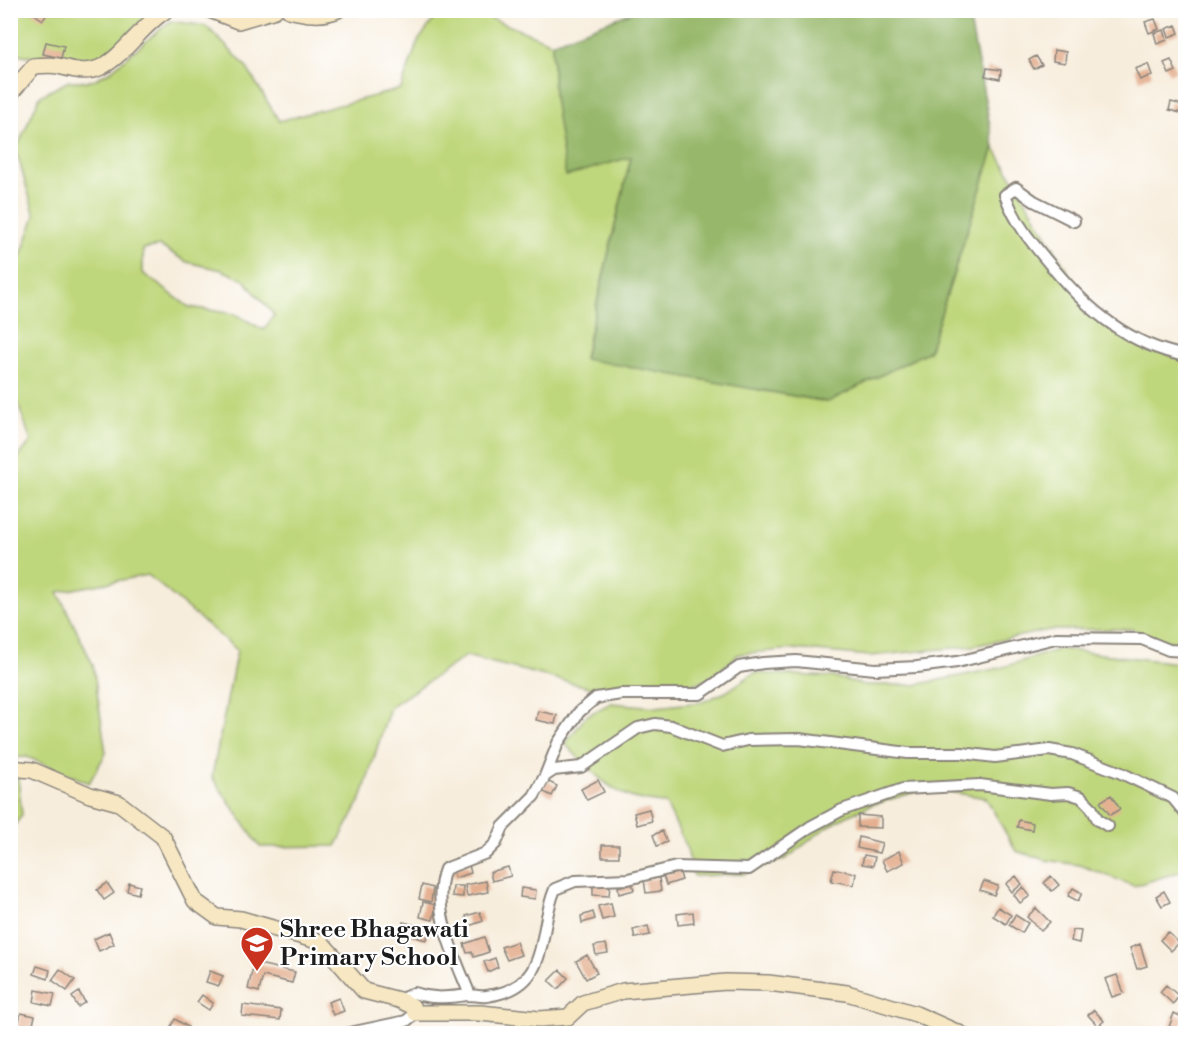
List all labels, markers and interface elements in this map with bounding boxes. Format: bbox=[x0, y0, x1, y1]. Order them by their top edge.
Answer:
place label: Shree Bhagawati Primary School bbox=[280, 915, 469, 973]
school or university icon: Shree Bhagawati Primary School bbox=[239, 925, 275, 972]

